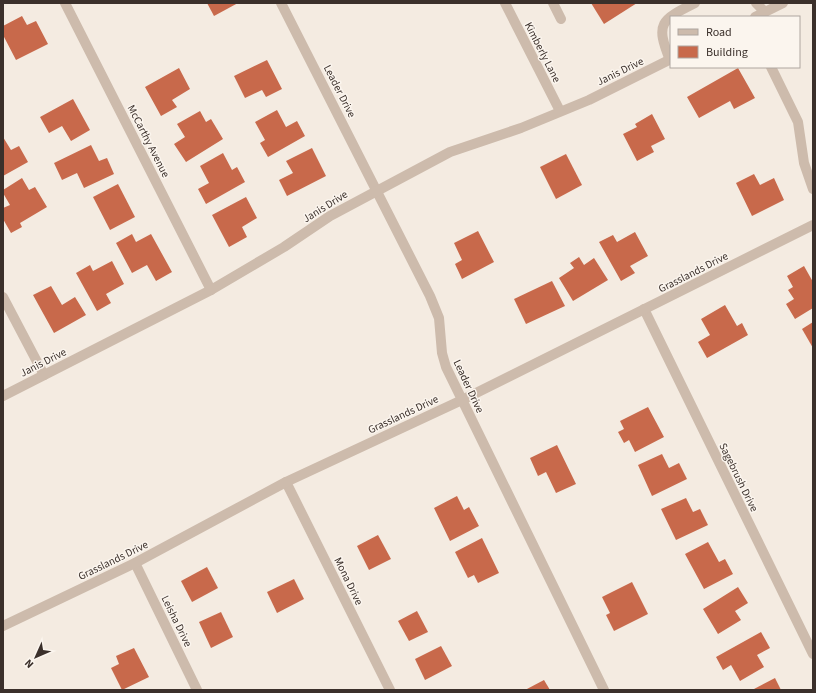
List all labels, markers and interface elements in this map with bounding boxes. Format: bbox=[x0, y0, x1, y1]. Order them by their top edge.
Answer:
legend bbox=[670, 16, 800, 68]
street label: Kimberly Lane bbox=[521, 19, 564, 86]
text: Road bbox=[706, 24, 732, 41]
text: Building bbox=[706, 44, 748, 61]
street label: Janis Drive bbox=[594, 53, 647, 89]
street label: Leader Drive bbox=[320, 62, 360, 121]
street label: McCarthy Avenue bbox=[124, 102, 174, 181]
street label: Janis Drive bbox=[300, 186, 351, 226]
street label: Grasslands Drive bbox=[656, 248, 731, 296]
street label: Janis Drive bbox=[17, 344, 69, 381]
street label: Leader Drive bbox=[450, 357, 488, 416]
street label: Grasslands Drive bbox=[365, 391, 441, 437]
street label: Sagebrush Drive bbox=[715, 440, 762, 515]
street label: Grasslands Drive bbox=[76, 537, 151, 584]
street label: Mona Drive bbox=[331, 555, 367, 608]
street label: Leisha Drive bbox=[158, 593, 196, 650]
north arrow bbox=[16, 637, 56, 677]
text: N bbox=[21, 656, 37, 672]

